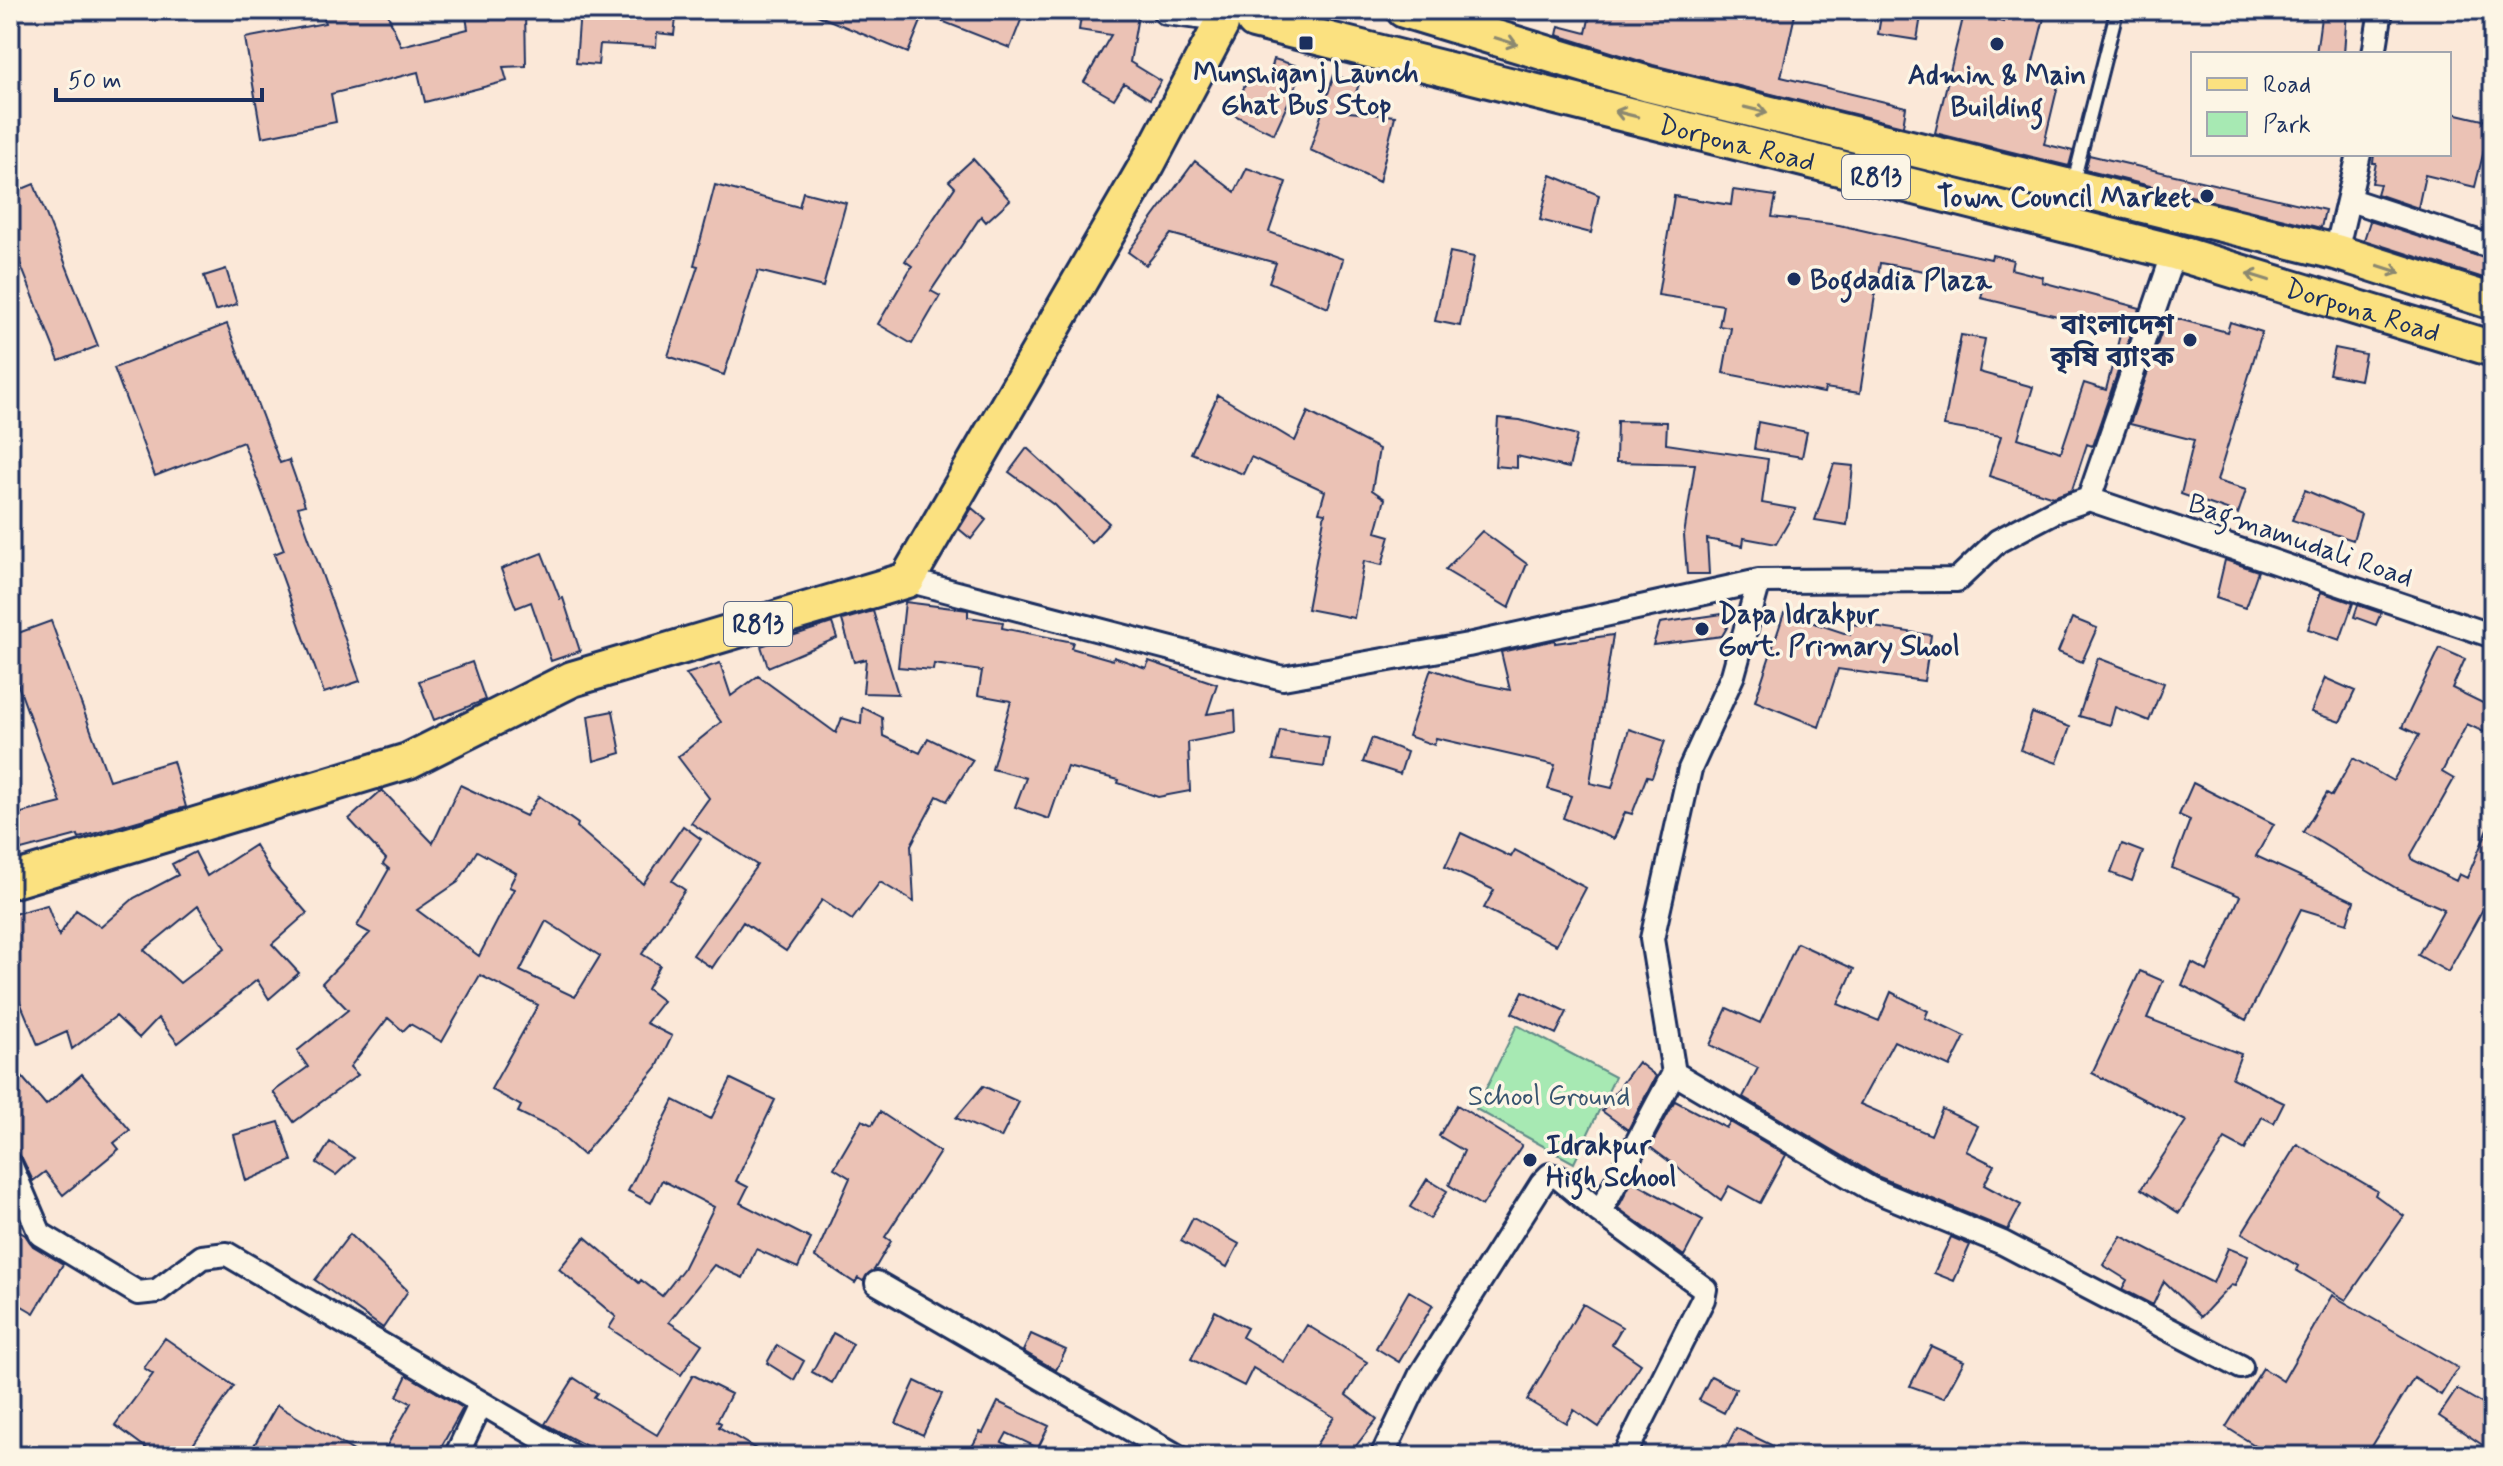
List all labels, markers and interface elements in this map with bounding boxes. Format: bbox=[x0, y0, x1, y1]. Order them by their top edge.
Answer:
marker: Munshiganj Launch Ghat Bus Stop bbox=[1297, 34, 1315, 52]
one-way arrow bbox=[1493, 35, 1518, 49]
marker: Admin & Main Building bbox=[1988, 35, 2006, 53]
scale bar bbox=[56, 52, 262, 102]
legend bbox=[2191, 52, 2451, 156]
place label: Munshiganj Launch Ghat Bus Stop bbox=[1193, 56, 1419, 125]
place label: Admin & Main Building bbox=[1908, 58, 2086, 130]
text: 50 m bbox=[68, 66, 122, 97]
text: Road bbox=[2263, 70, 2311, 101]
one-way arrow bbox=[1743, 104, 1769, 119]
one-way arrow bbox=[1614, 106, 1640, 121]
street label: Dorpona Road bbox=[1654, 107, 1818, 182]
text: Park bbox=[2263, 110, 2311, 141]
road number: R813 bbox=[1842, 155, 1910, 199]
place label: Town Council Market bbox=[1937, 180, 2192, 217]
marker: Town Council Market bbox=[2198, 187, 2216, 205]
one-way arrow bbox=[2376, 262, 2401, 277]
place label: Bogdadia Plaza bbox=[1810, 263, 1993, 303]
one-way arrow bbox=[2245, 269, 2271, 284]
marker: Bogdadia Plaza bbox=[1785, 270, 1803, 288]
street label: Dorpona Road bbox=[2280, 271, 2444, 353]
place label: বাংলাদেশ কৃষি ব্যাংক bbox=[2050, 308, 2175, 377]
marker: বাংলাদেশ কৃষি ব্যাংক bbox=[2181, 331, 2199, 349]
street label: Bagmamudali Road bbox=[2182, 486, 2417, 600]
place label: Dapa Idrakpur Govt. Primary Shool bbox=[1718, 597, 1960, 666]
road number: R813 bbox=[724, 602, 792, 646]
marker: Dapa Idrakpur Govt. Primary Shool bbox=[1693, 620, 1711, 638]
park label: School Ground bbox=[1468, 1079, 1630, 1116]
place label: Idrakpur High School bbox=[1546, 1128, 1676, 1200]
marker: Idrakpur High School bbox=[1521, 1151, 1539, 1169]

